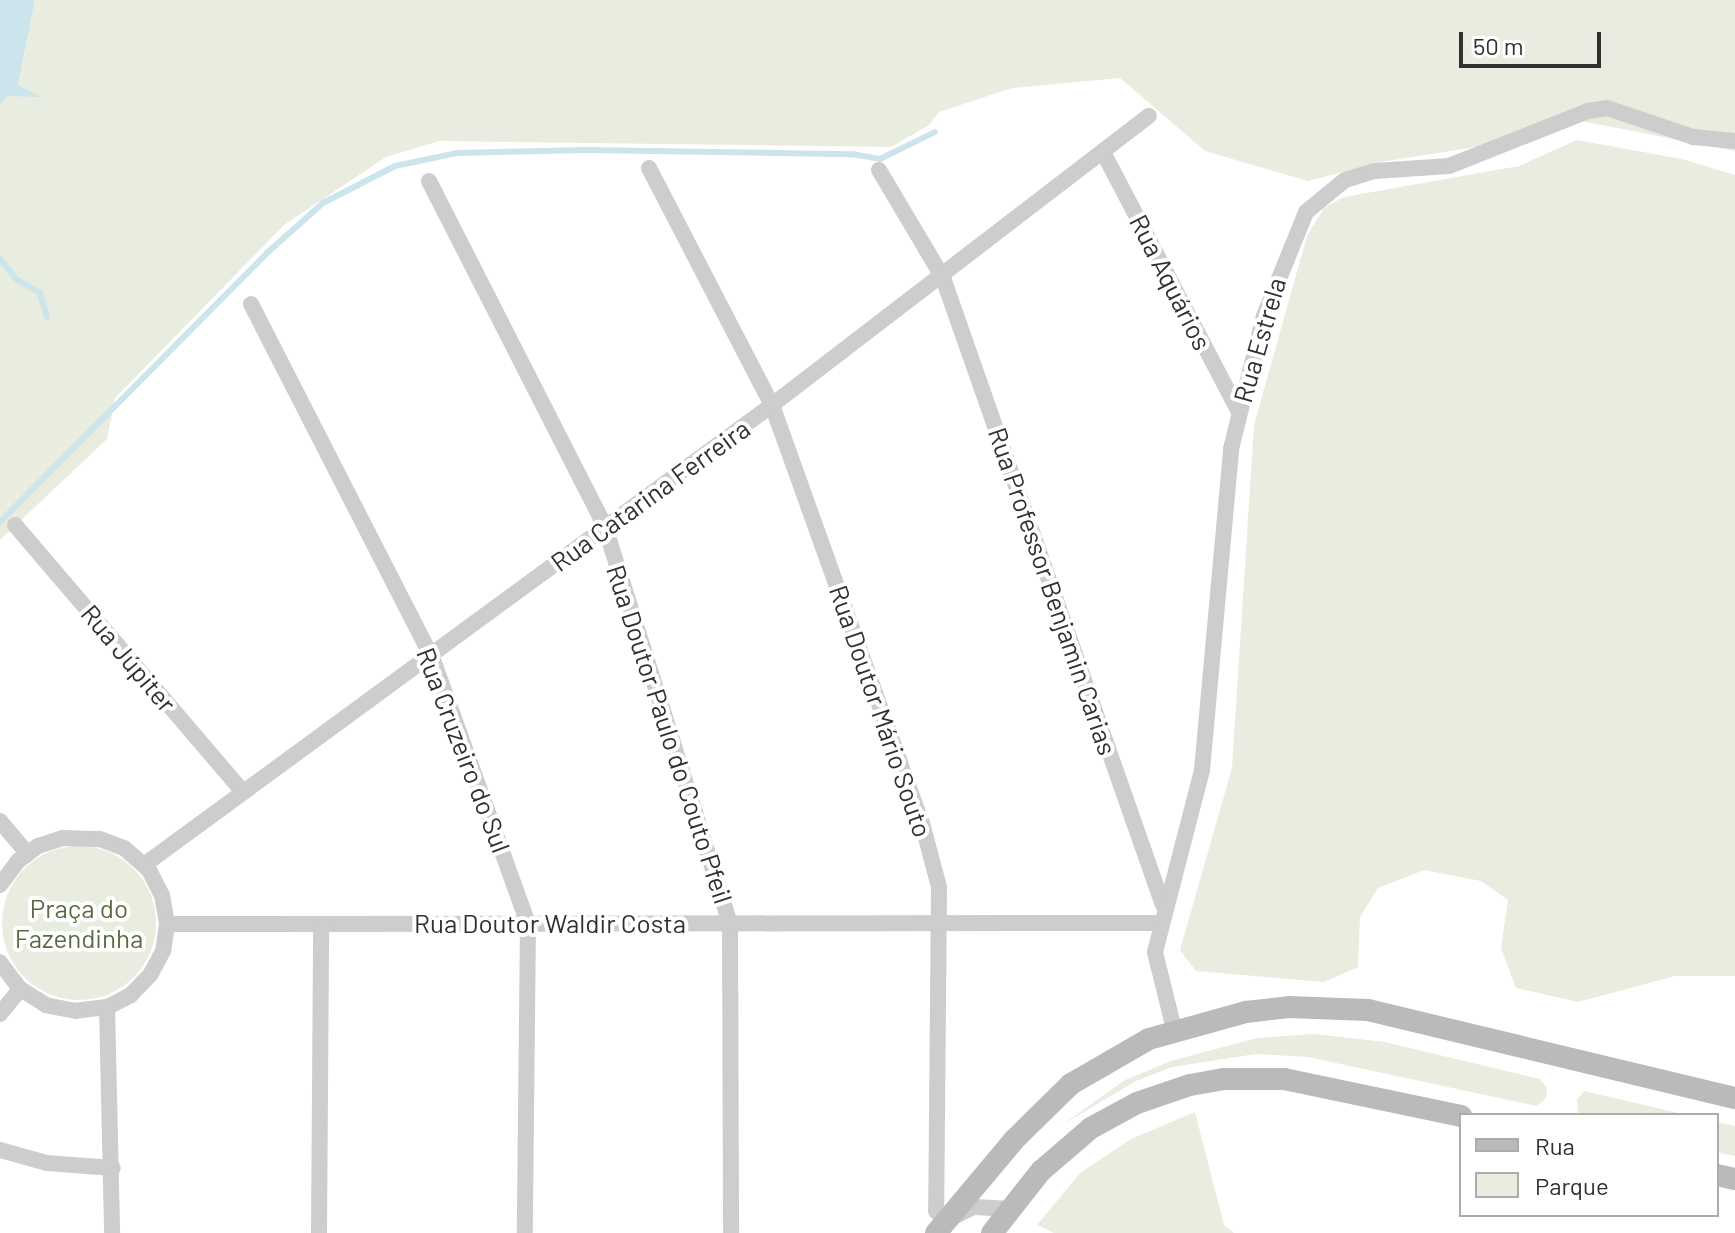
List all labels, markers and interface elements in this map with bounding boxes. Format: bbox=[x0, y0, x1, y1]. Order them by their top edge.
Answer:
scale bar bbox=[1463, 16, 1605, 66]
text: 50 m bbox=[1473, 31, 1524, 60]
street label: Rua Aquários bbox=[1124, 209, 1218, 355]
street label: Rua Estrela bbox=[1226, 274, 1292, 406]
street label: Rua Catarina Ferreira bbox=[545, 412, 755, 578]
street label: Rua Professor Benjamin Carias bbox=[982, 423, 1124, 759]
street label: Rua Doutor Paulo do Couto Pfeil bbox=[600, 561, 740, 907]
street label: Rua Doutor Mário Souto bbox=[823, 581, 939, 841]
street label: Rua Júpiter bbox=[75, 598, 183, 718]
street label: Rua Cruzeiro do Sul bbox=[411, 643, 517, 857]
park label: Praça do Fazendinha bbox=[15, 892, 143, 954]
street label: Rua Doutor Waldir Costa bbox=[414, 907, 686, 939]
legend bbox=[1459, 1113, 1719, 1217]
text: Rua bbox=[1535, 1131, 1575, 1160]
text: Parque bbox=[1535, 1171, 1609, 1200]

